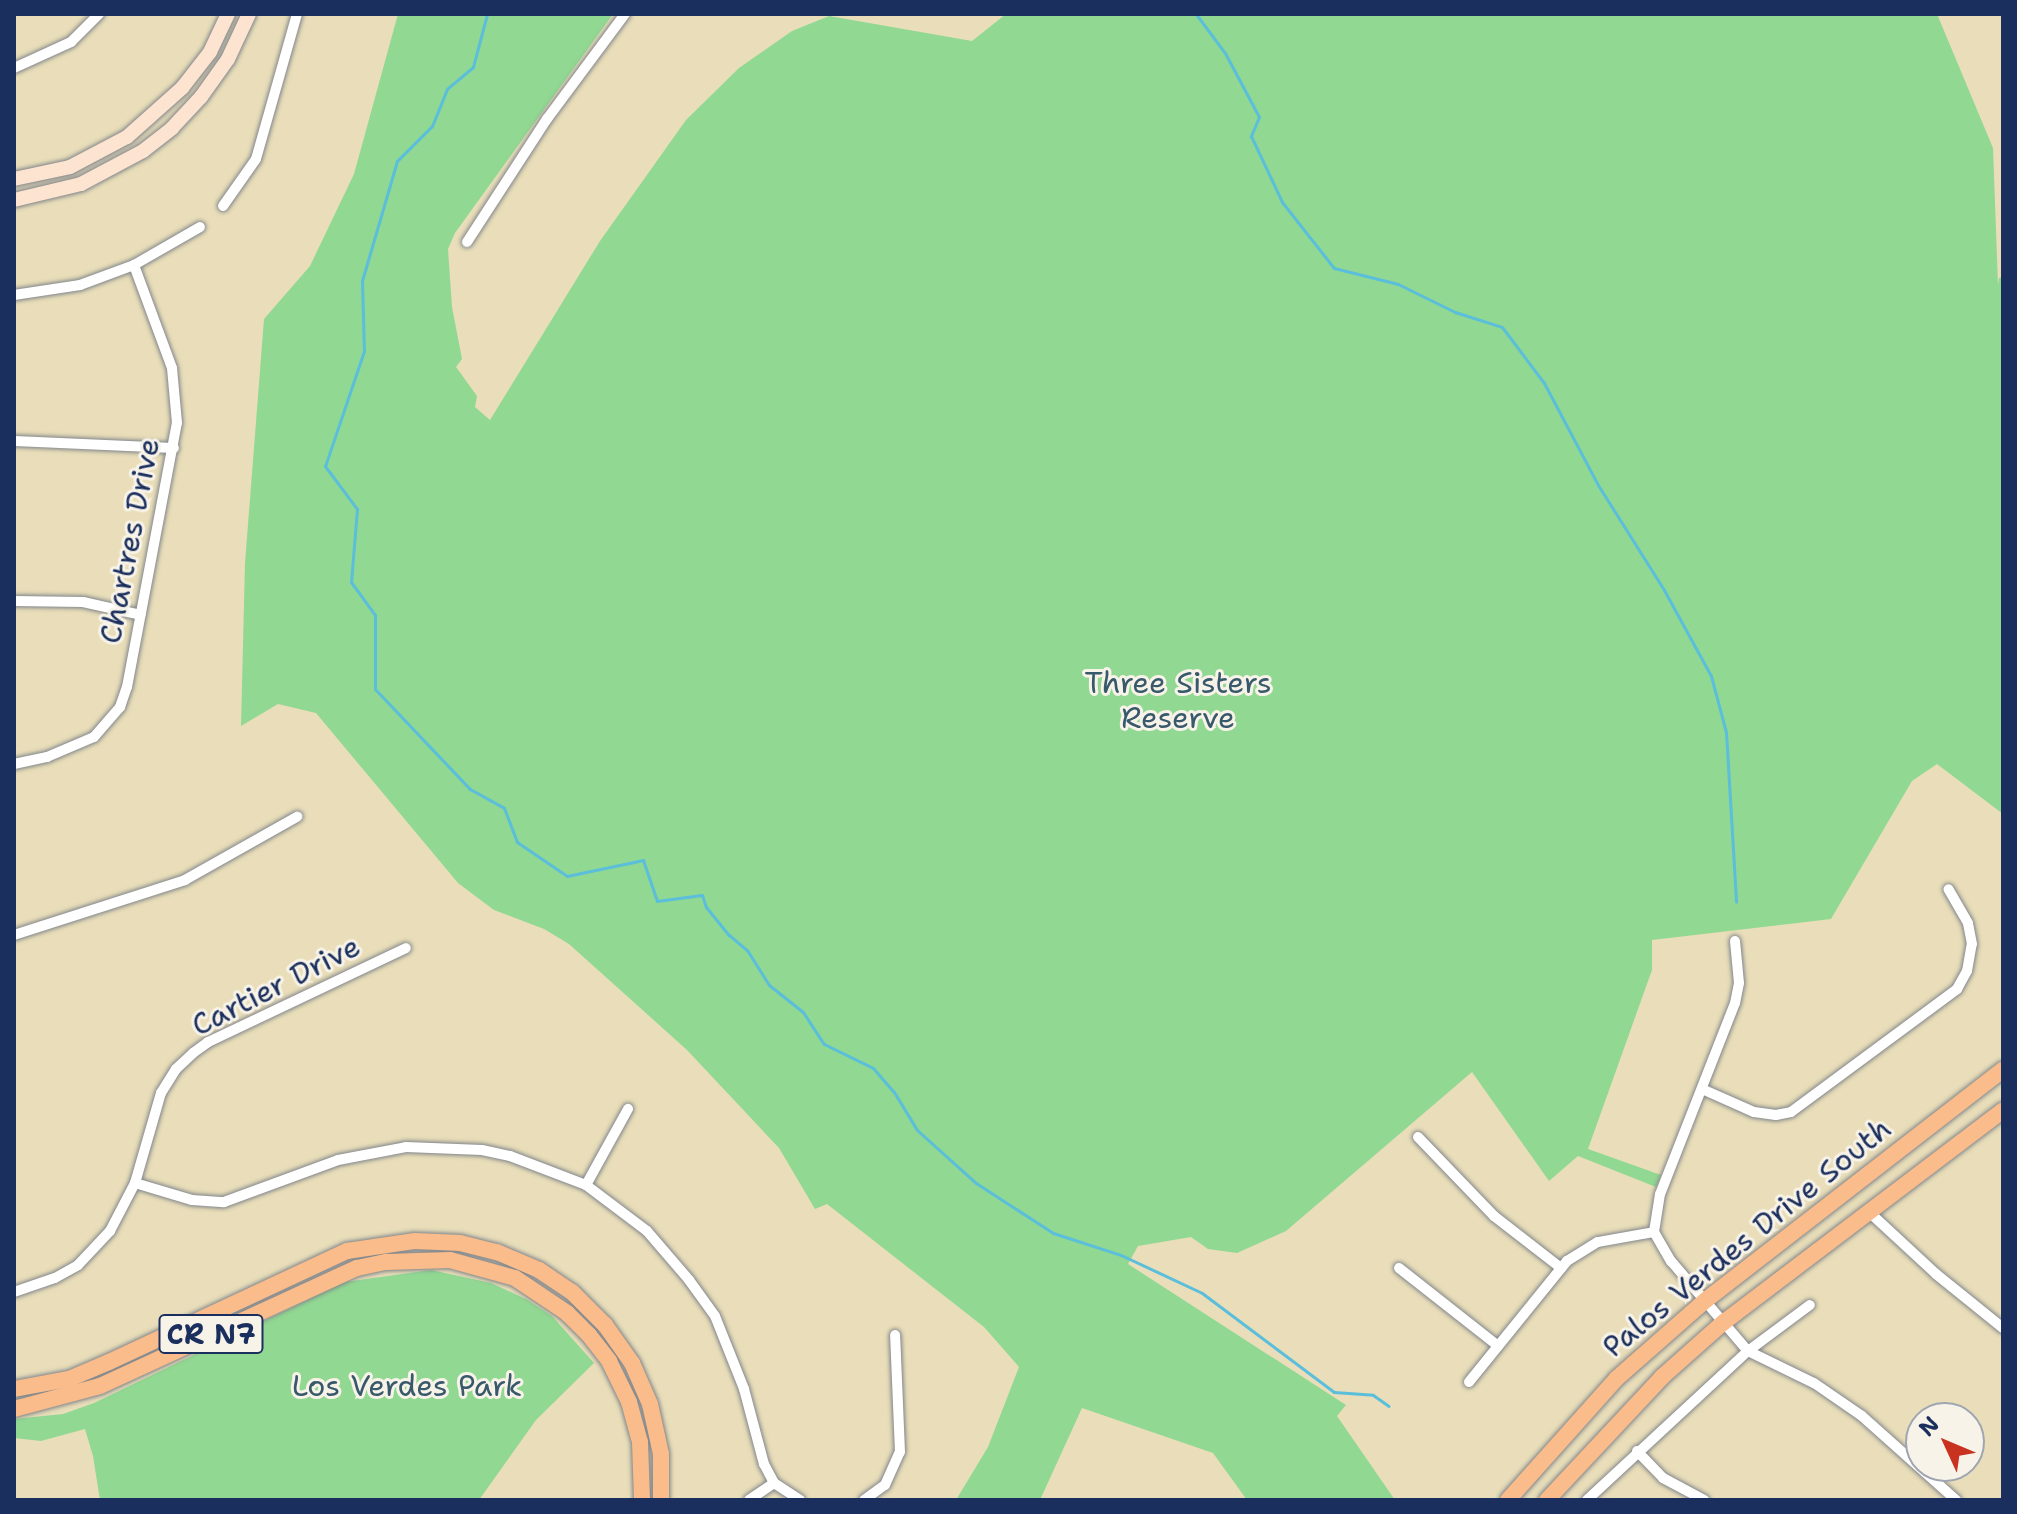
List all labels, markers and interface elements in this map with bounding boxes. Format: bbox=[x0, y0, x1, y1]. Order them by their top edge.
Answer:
street label: Chartres Drive bbox=[92, 435, 168, 647]
park label: Three Sisters Reserve bbox=[1084, 665, 1272, 736]
street label: Cartier Drive bbox=[186, 928, 366, 1044]
street label: Palos Verdes Drive South bbox=[1596, 1111, 1898, 1365]
road number: CR N7 bbox=[157, 1310, 265, 1358]
park label: Los Verdes Park bbox=[292, 1368, 522, 1404]
north arrow bbox=[1905, 1402, 1985, 1482]
text: N bbox=[1912, 1410, 1945, 1443]

